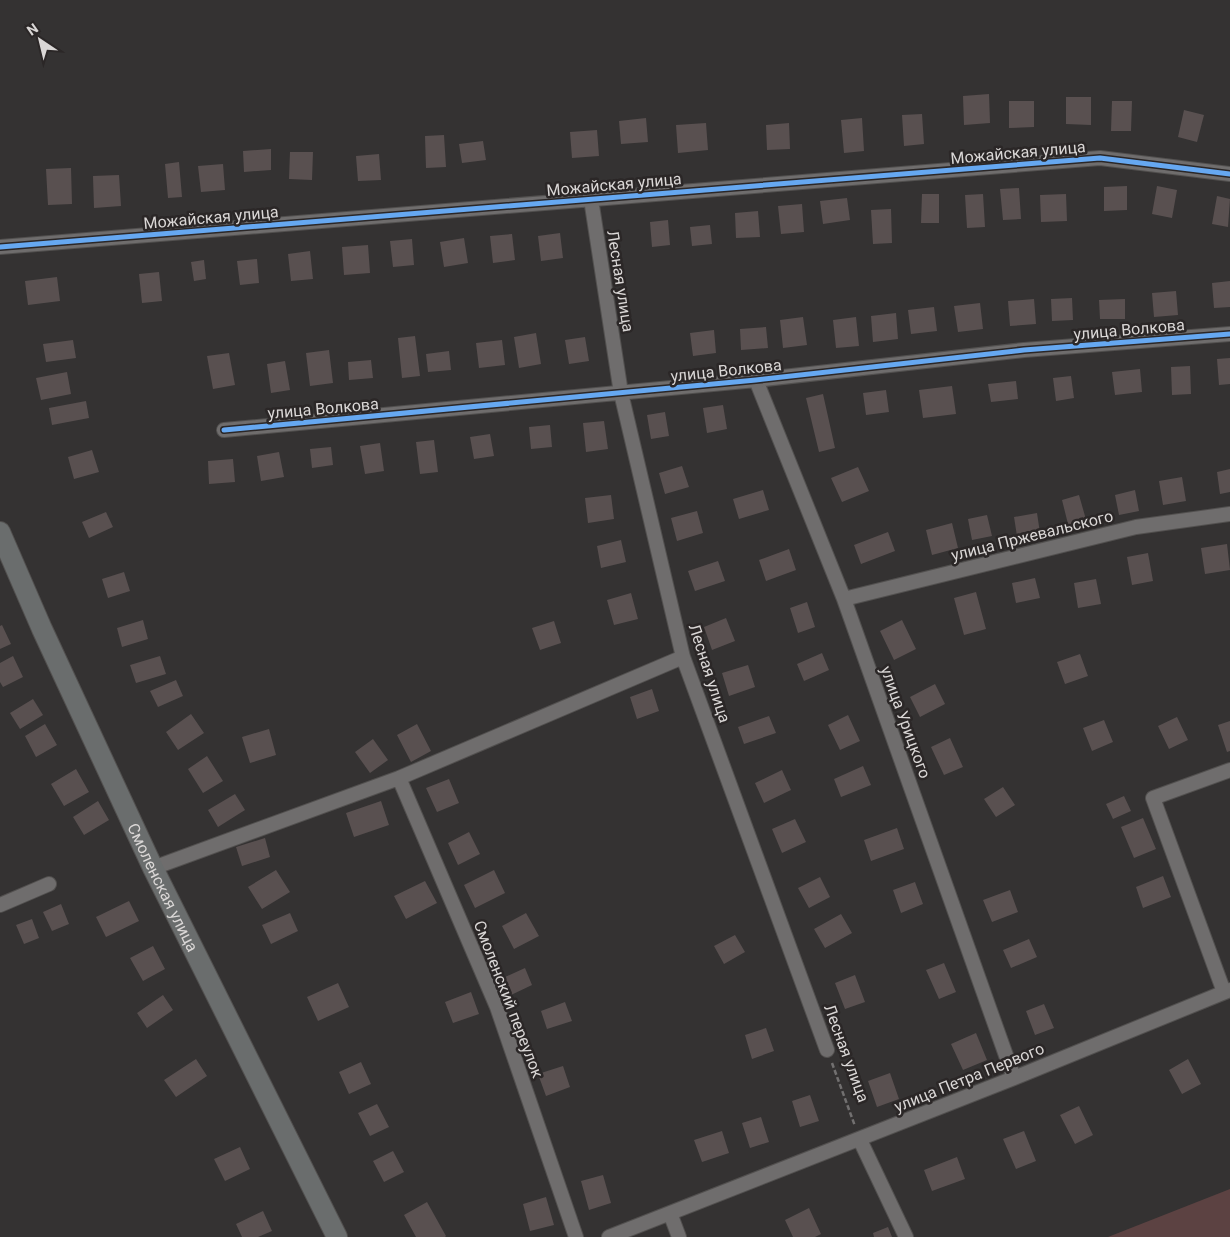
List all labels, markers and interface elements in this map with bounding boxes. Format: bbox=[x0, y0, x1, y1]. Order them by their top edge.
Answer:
north arrow bbox=[15, 15, 65, 65]
text: N bbox=[24, 20, 41, 39]
street label: Можайская улица bbox=[950, 137, 1086, 168]
street label: Можайская улица bbox=[546, 169, 682, 200]
street label: Можайская улица bbox=[143, 202, 279, 233]
street label: Лесная улица bbox=[603, 229, 638, 333]
street label: улица Волкова bbox=[1073, 315, 1185, 344]
street label: улица Волкова bbox=[670, 355, 783, 386]
street label: улица Волкова bbox=[267, 394, 379, 423]
street label: улица Пржевальского bbox=[949, 506, 1115, 565]
street label: Лесная улица bbox=[685, 621, 734, 725]
street label: улица Урицкого bbox=[876, 663, 935, 781]
street label: Смоленская улица bbox=[123, 820, 202, 955]
street label: Смоленский переулок bbox=[470, 918, 547, 1081]
street label: Лесная улица bbox=[820, 1002, 873, 1105]
street label: улица Петра Первого bbox=[891, 1039, 1047, 1116]

